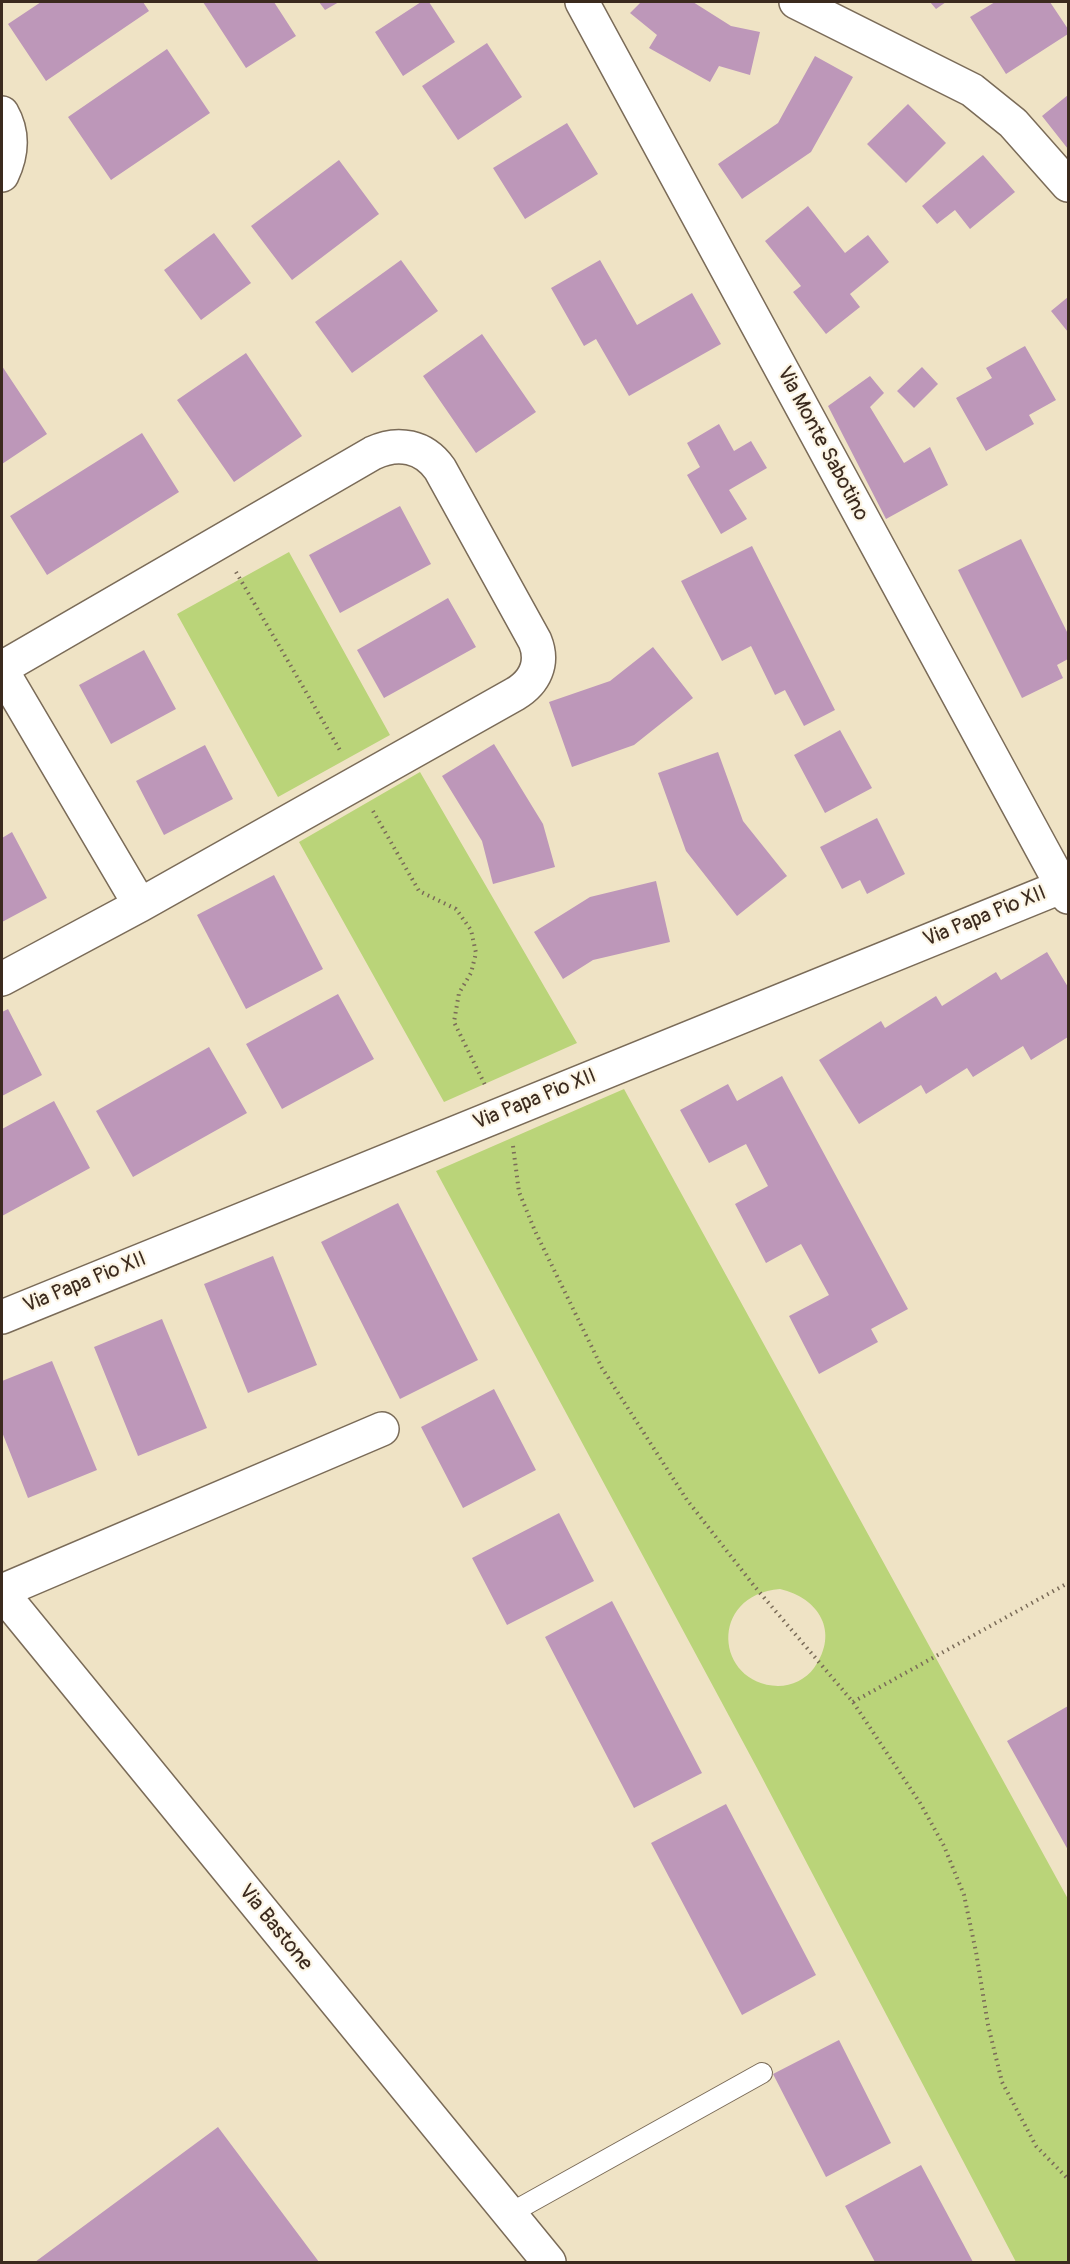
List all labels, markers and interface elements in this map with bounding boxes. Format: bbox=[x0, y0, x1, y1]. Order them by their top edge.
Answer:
street label: Via Monte Sabotino bbox=[771, 363, 873, 525]
street label: Via Papa Pio XII bbox=[920, 881, 1050, 953]
street label: Via Papa Pio XII bbox=[470, 1064, 600, 1136]
street label: Via Papa Pio XII bbox=[20, 1247, 150, 1319]
street label: Via Bastone bbox=[233, 1880, 317, 1976]

